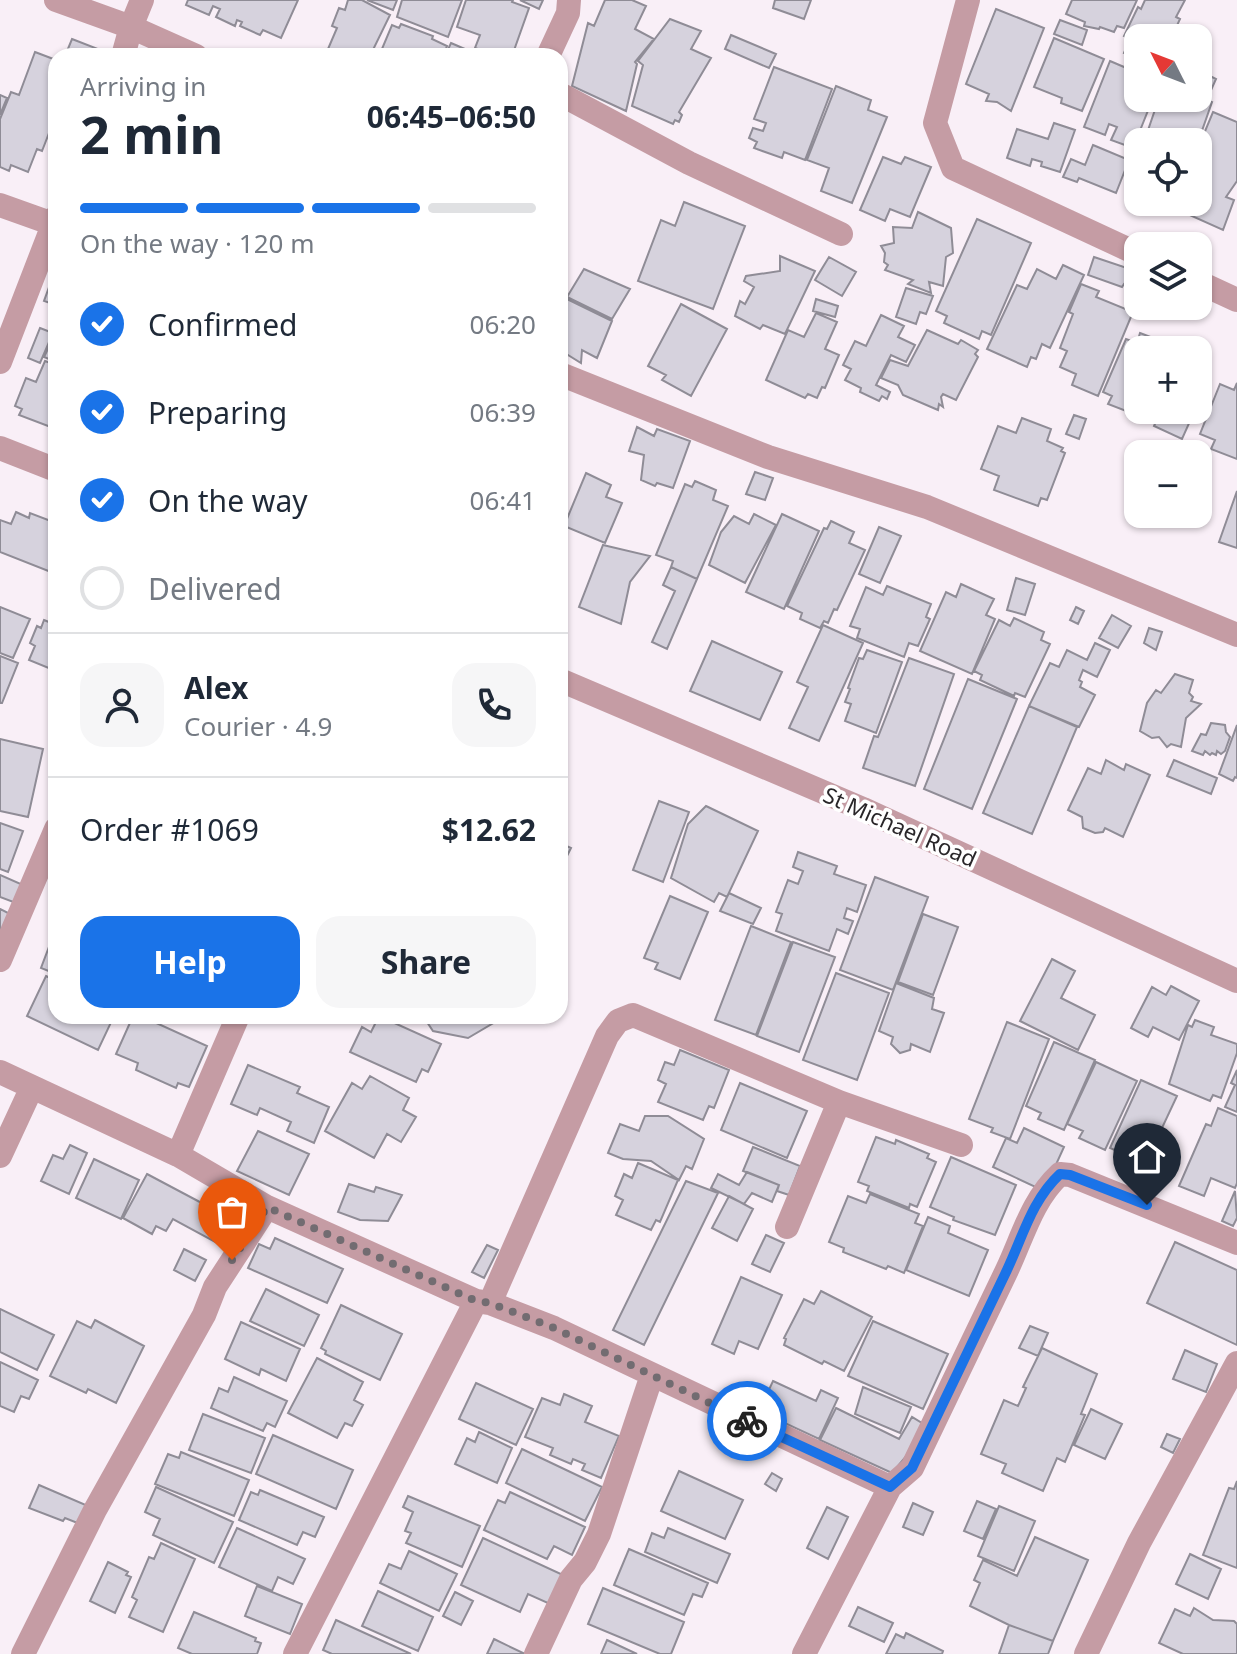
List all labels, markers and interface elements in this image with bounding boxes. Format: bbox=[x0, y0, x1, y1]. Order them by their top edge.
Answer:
north arrow bbox=[1124, 24, 1212, 112]
map controls bbox=[1124, 24, 1212, 528]
text: Arriving in bbox=[80, 68, 206, 104]
text: 06:45–06:50 bbox=[367, 96, 536, 137]
text: 2 min bbox=[80, 98, 223, 169]
button: locate bbox=[1124, 128, 1212, 216]
text: On the way · 120 m bbox=[80, 225, 314, 261]
button: layers bbox=[1124, 232, 1212, 320]
icon: check bbox=[80, 302, 124, 346]
text: Confirmed bbox=[148, 304, 298, 345]
text: 06:20 bbox=[470, 306, 536, 342]
button: + bbox=[1124, 336, 1212, 424]
icon: check bbox=[80, 390, 124, 434]
text: Preparing bbox=[148, 392, 287, 433]
text: 06:39 bbox=[470, 394, 536, 430]
button: − bbox=[1124, 440, 1212, 528]
icon: check bbox=[80, 478, 124, 522]
text: On the way bbox=[148, 480, 308, 521]
text: 06:41 bbox=[470, 482, 536, 518]
text: Delivered bbox=[148, 568, 282, 609]
button: person bbox=[80, 663, 164, 747]
button: phone bbox=[452, 663, 536, 747]
text: Alex bbox=[184, 667, 248, 708]
text: Courier · 4.9 bbox=[184, 708, 332, 744]
street label: St Michael Road bbox=[819, 779, 982, 873]
text: Order #1069 bbox=[80, 809, 259, 850]
text: $12.62 bbox=[442, 809, 536, 850]
button: Help bbox=[80, 916, 300, 1008]
button: Share bbox=[316, 916, 536, 1008]
pin bbox=[1113, 1123, 1181, 1205]
icon: home bbox=[1125, 1135, 1169, 1179]
pin bbox=[198, 1178, 266, 1260]
icon: bag bbox=[210, 1190, 254, 1234]
courier bbox=[707, 1381, 787, 1461]
icon: bike bbox=[725, 1399, 769, 1443]

